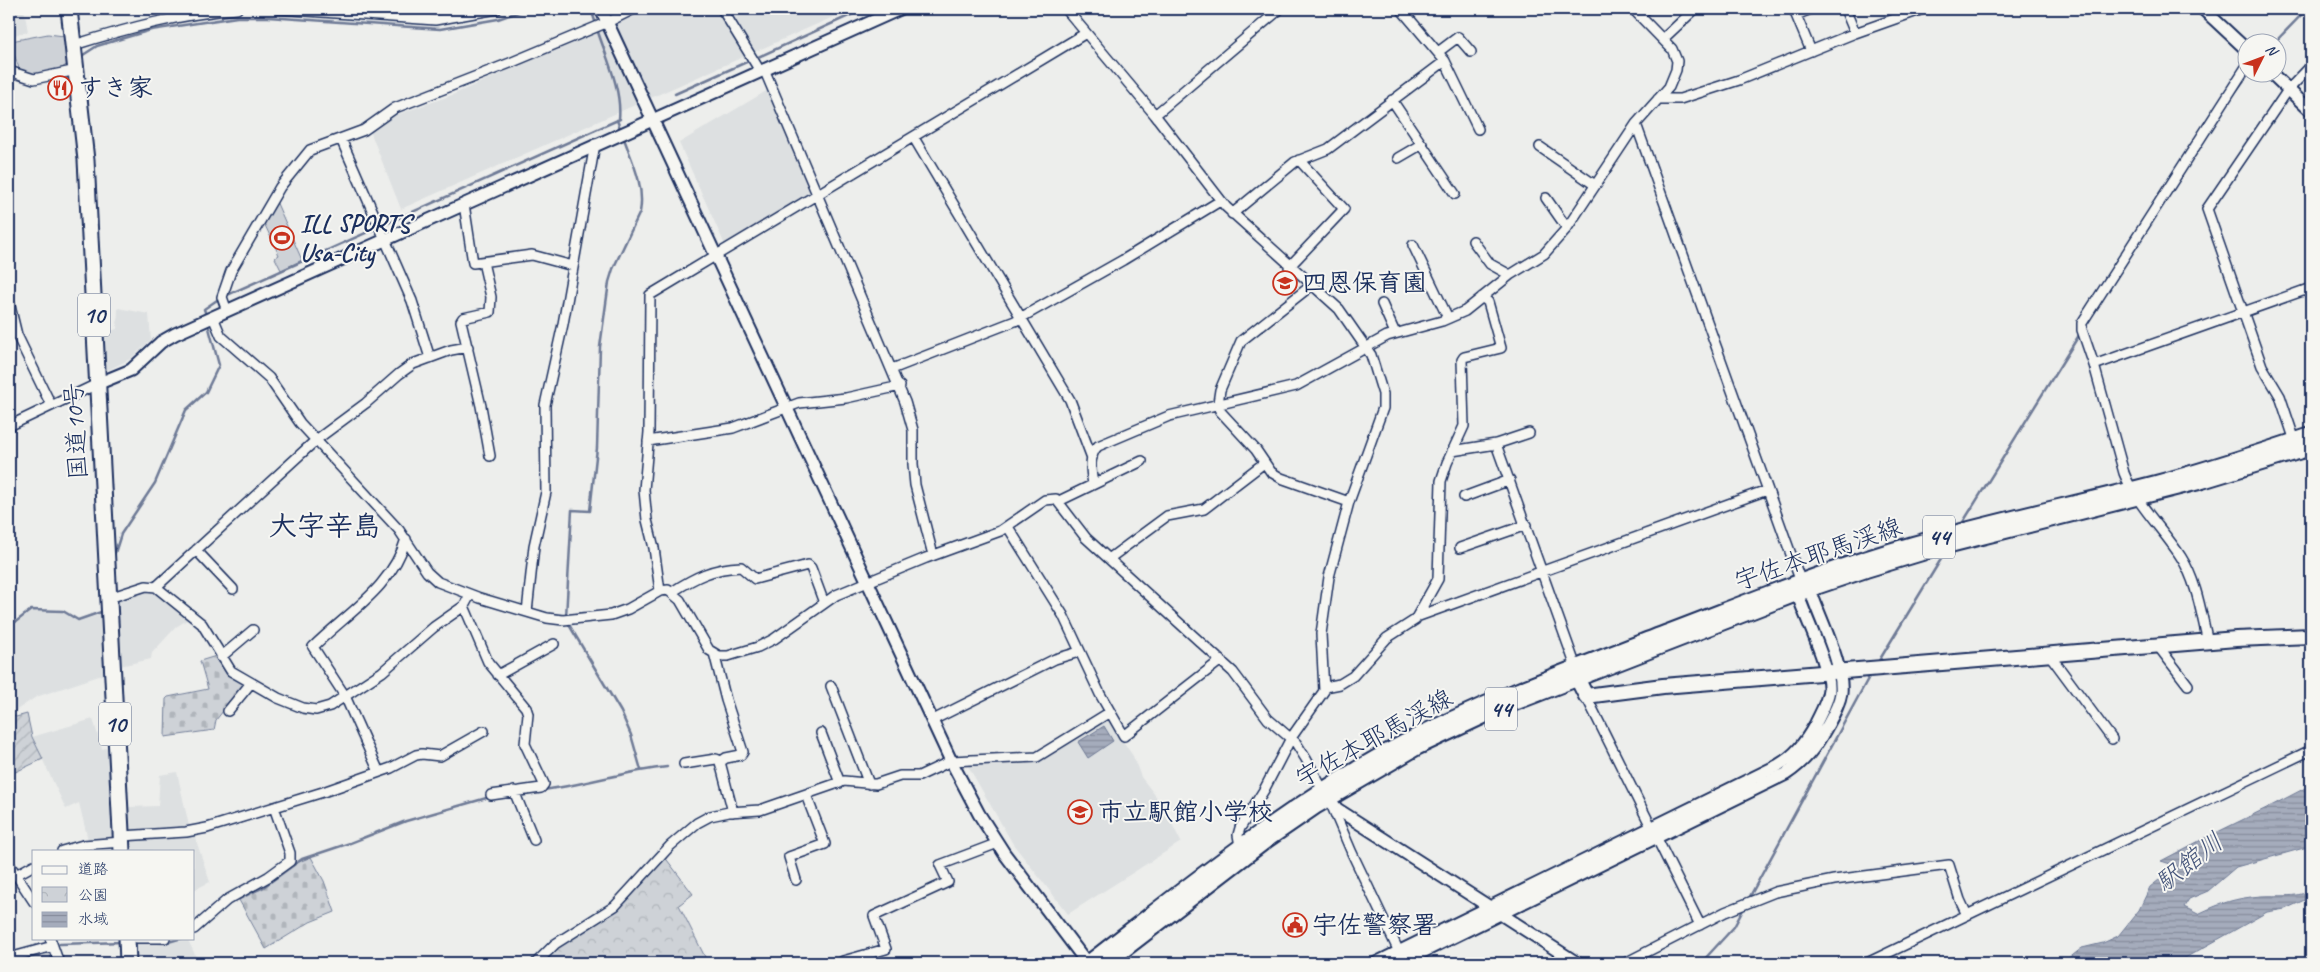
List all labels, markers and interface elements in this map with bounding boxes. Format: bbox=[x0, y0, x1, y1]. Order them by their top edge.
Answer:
north arrow bbox=[2238, 32, 2288, 82]
text: N bbox=[2262, 41, 2282, 60]
place label: すき家 bbox=[78, 72, 153, 104]
restaurant icon: すき家 bbox=[47, 75, 73, 101]
place label: ILL SPORTS Usa-City bbox=[300, 208, 415, 269]
sports icon: ILL SPORTS Usa-City bbox=[269, 225, 295, 251]
place label: 四恩保育園 bbox=[1302, 267, 1427, 299]
school or university icon: 四恩保育園 bbox=[1272, 270, 1298, 296]
road number: 10 bbox=[78, 294, 110, 336]
street label: 国道10号 bbox=[57, 381, 95, 481]
district label: 大字辛島 bbox=[269, 508, 381, 543]
street label: 宇佐本耶馬渓線 bbox=[1730, 510, 1906, 598]
road number: 44 bbox=[1923, 516, 1955, 558]
street label: 宇佐本耶馬渓線 bbox=[1290, 682, 1458, 794]
road number: 44 bbox=[1485, 688, 1517, 731]
road number: 10 bbox=[99, 702, 131, 746]
place label: 市立駅館小学校 bbox=[1098, 796, 1273, 828]
school or university icon: 市立駅館小学校 bbox=[1067, 799, 1093, 825]
water label: 駅館川 bbox=[2148, 825, 2230, 899]
legend bbox=[32, 850, 195, 940]
text: 道路 bbox=[78, 860, 108, 879]
text: 公園 bbox=[78, 886, 108, 905]
place label: 宇佐警察署 bbox=[1312, 909, 1437, 941]
text: 水域 bbox=[78, 910, 108, 929]
public building icon: 宇佐警察署 bbox=[1282, 912, 1308, 938]

